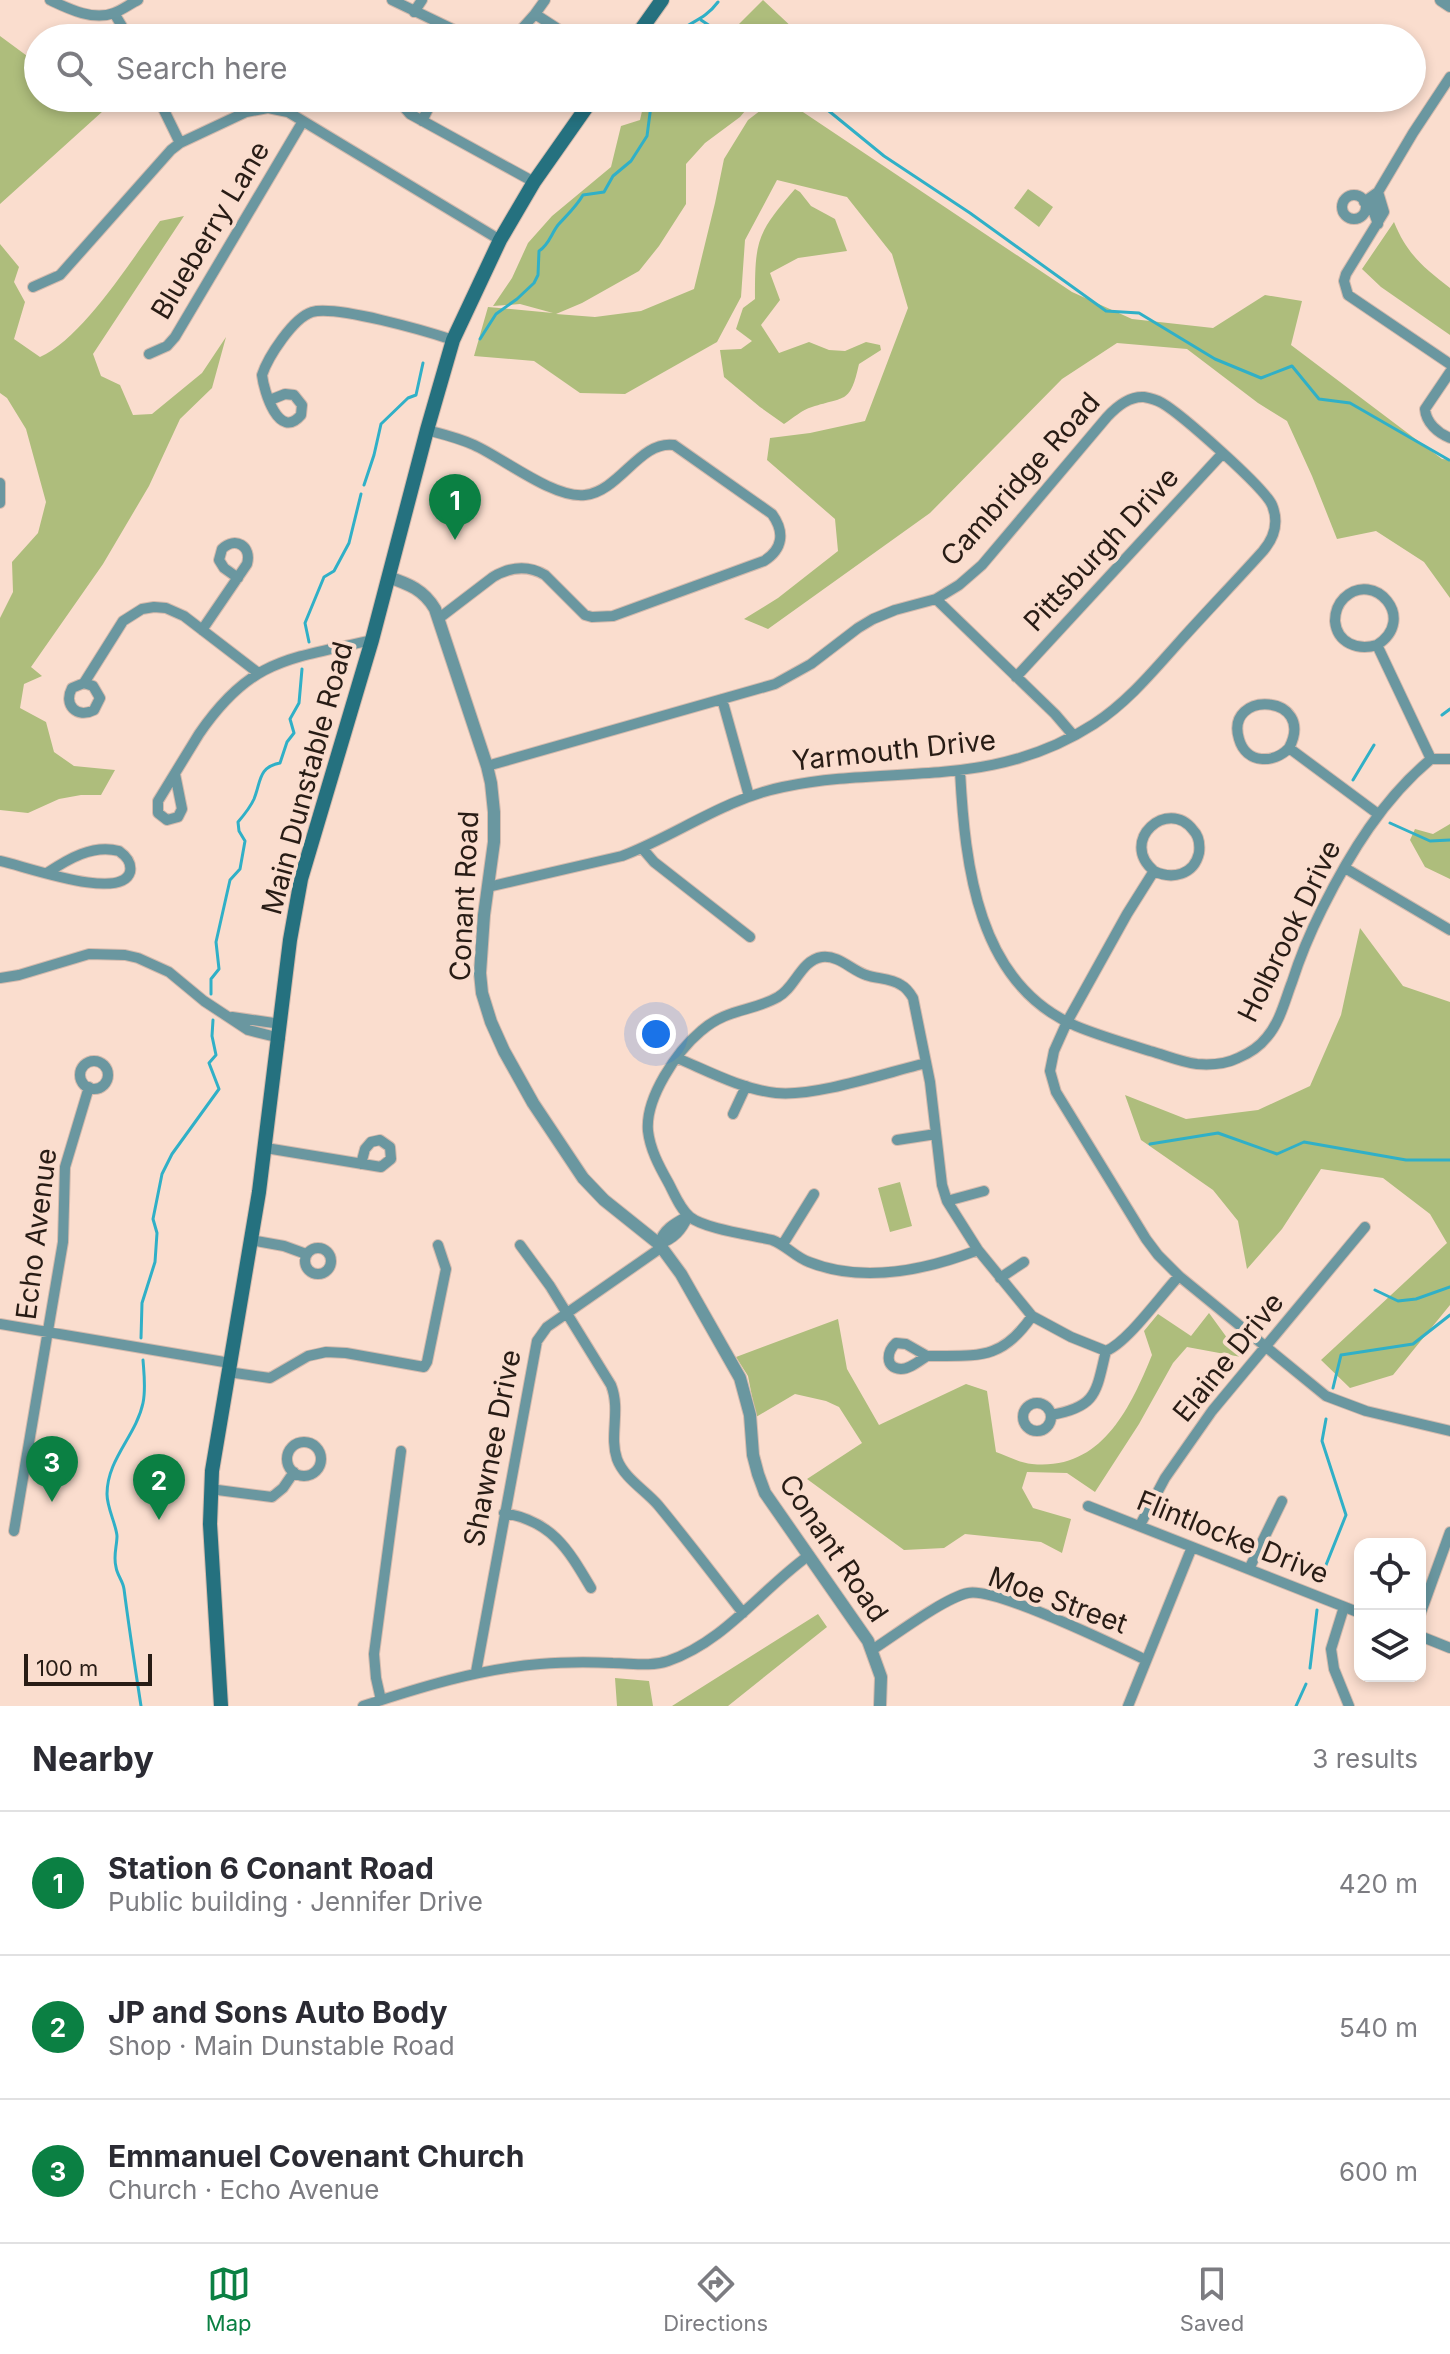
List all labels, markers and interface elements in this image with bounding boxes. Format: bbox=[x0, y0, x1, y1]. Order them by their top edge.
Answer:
search box bbox=[24, 24, 1426, 112]
icon: search bbox=[52, 46, 96, 90]
text: Search here bbox=[116, 50, 288, 86]
street label: Blueberry Lane bbox=[144, 135, 276, 325]
street label: Cambridge Road bbox=[933, 385, 1107, 573]
street label: Pittsburgh Drive bbox=[1016, 460, 1186, 638]
pin: 1 bbox=[429, 474, 481, 540]
street label: Main Dunstable Road bbox=[254, 638, 360, 918]
street label: Yarmouth Drive bbox=[790, 722, 998, 778]
street label: Conant Road bbox=[443, 810, 485, 982]
street label: Holbrook Drive bbox=[1230, 835, 1348, 1027]
your location bbox=[636, 1014, 676, 1054]
street label: Echo Avenue bbox=[9, 1146, 63, 1322]
street label: Elaine Drive bbox=[1166, 1286, 1290, 1428]
street label: Shawnee Drive bbox=[456, 1347, 528, 1549]
pin: 3 bbox=[26, 1436, 78, 1502]
pin: 2 bbox=[133, 1454, 185, 1520]
street label: Conant Road bbox=[772, 1468, 896, 1628]
street label: Flintlocke Drive bbox=[1132, 1483, 1334, 1591]
map controls bbox=[1354, 1538, 1426, 1682]
button: locate bbox=[1354, 1538, 1426, 1610]
street label: Moe Street bbox=[984, 1559, 1132, 1641]
button: layers bbox=[1354, 1610, 1426, 1682]
scale bar bbox=[24, 1650, 152, 1686]
text: 100 m bbox=[36, 1655, 98, 1681]
text: Nearby bbox=[32, 1738, 154, 1779]
text: 3 results bbox=[1312, 1743, 1418, 1774]
text: Station 6 Conant Road bbox=[108, 1850, 434, 1886]
text: 1 bbox=[52, 1868, 64, 1899]
text: 420 m bbox=[1339, 1868, 1418, 1899]
text: Public building · Jennifer Drive bbox=[108, 1886, 483, 1917]
text: JP and Sons Auto Body bbox=[108, 1994, 448, 2030]
text: 2 bbox=[50, 2012, 66, 2043]
text: 540 m bbox=[1339, 2012, 1418, 2043]
text: Shop · Main Dunstable Road bbox=[108, 2030, 455, 2061]
text: Emmanuel Covenant Church bbox=[108, 2138, 524, 2174]
text: 3 bbox=[50, 2156, 66, 2187]
text: 600 m bbox=[1339, 2156, 1418, 2187]
text: Church · Echo Avenue bbox=[108, 2174, 380, 2205]
tab: Map bbox=[206, 2262, 252, 2336]
tab: Directions bbox=[663, 2262, 768, 2336]
tab: Saved bbox=[1180, 2262, 1244, 2336]

